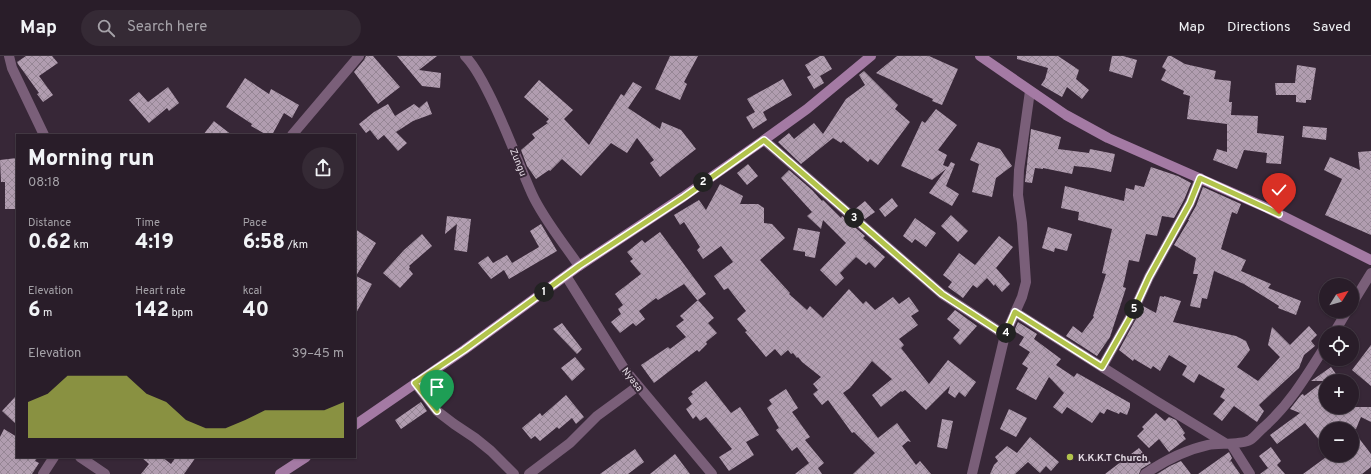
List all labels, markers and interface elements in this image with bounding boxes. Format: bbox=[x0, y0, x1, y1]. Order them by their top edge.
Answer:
search box bbox=[81, 10, 361, 46]
text: Map bbox=[20, 16, 57, 40]
icon: search bbox=[95, 17, 117, 39]
text: Search here bbox=[127, 18, 207, 37]
text: Map bbox=[1179, 19, 1205, 36]
text: Directions bbox=[1227, 19, 1291, 36]
text: Saved bbox=[1313, 19, 1351, 36]
text: Morning run bbox=[28, 146, 154, 173]
button: share bbox=[302, 147, 344, 189]
street label: Zungu bbox=[506, 147, 529, 179]
pin: 2 bbox=[693, 172, 713, 192]
pin bbox=[1262, 173, 1296, 214]
text: 08:18 bbox=[28, 175, 60, 191]
text: 2 bbox=[700, 175, 706, 189]
icon: check bbox=[1268, 179, 1290, 201]
pin: 3 bbox=[844, 208, 864, 228]
text: 3 bbox=[851, 211, 857, 225]
text: Distance bbox=[28, 216, 71, 230]
text: Time bbox=[135, 216, 160, 230]
text: Pace bbox=[243, 216, 267, 230]
text: 0.62 bbox=[28, 230, 71, 256]
text: 4:19 bbox=[135, 230, 174, 256]
text: 6:58 bbox=[243, 230, 285, 256]
text: km bbox=[71, 238, 89, 252]
text: /km bbox=[285, 238, 308, 252]
north arrow bbox=[1319, 278, 1359, 318]
map controls bbox=[1319, 278, 1359, 462]
pin: 1 bbox=[534, 282, 554, 302]
text: Elevation bbox=[28, 284, 73, 298]
text: Heart rate bbox=[135, 284, 186, 298]
text: kcal bbox=[243, 284, 262, 298]
text: 1 bbox=[542, 285, 546, 299]
text: 6 bbox=[28, 298, 40, 324]
text: 142 bbox=[135, 298, 169, 324]
text: 40 bbox=[243, 298, 269, 324]
pin: 5 bbox=[1124, 299, 1144, 319]
text: 5 bbox=[1131, 302, 1137, 316]
text: m bbox=[40, 306, 52, 320]
text: bpm bbox=[169, 306, 193, 320]
pin: 4 bbox=[996, 323, 1016, 343]
text: 4 bbox=[1002, 326, 1010, 340]
button: locate bbox=[1319, 326, 1359, 366]
text: Elevation bbox=[28, 346, 81, 362]
text: 39–45 m bbox=[292, 346, 344, 362]
street label: Nyasa bbox=[618, 365, 645, 395]
pin bbox=[420, 370, 454, 411]
button: + bbox=[1319, 374, 1359, 414]
icon: arrive bbox=[426, 376, 448, 398]
button: − bbox=[1319, 422, 1359, 462]
marker: K.K.K.T Church bbox=[1065, 452, 1075, 462]
place label: K.K.K.T Church bbox=[1078, 452, 1148, 465]

